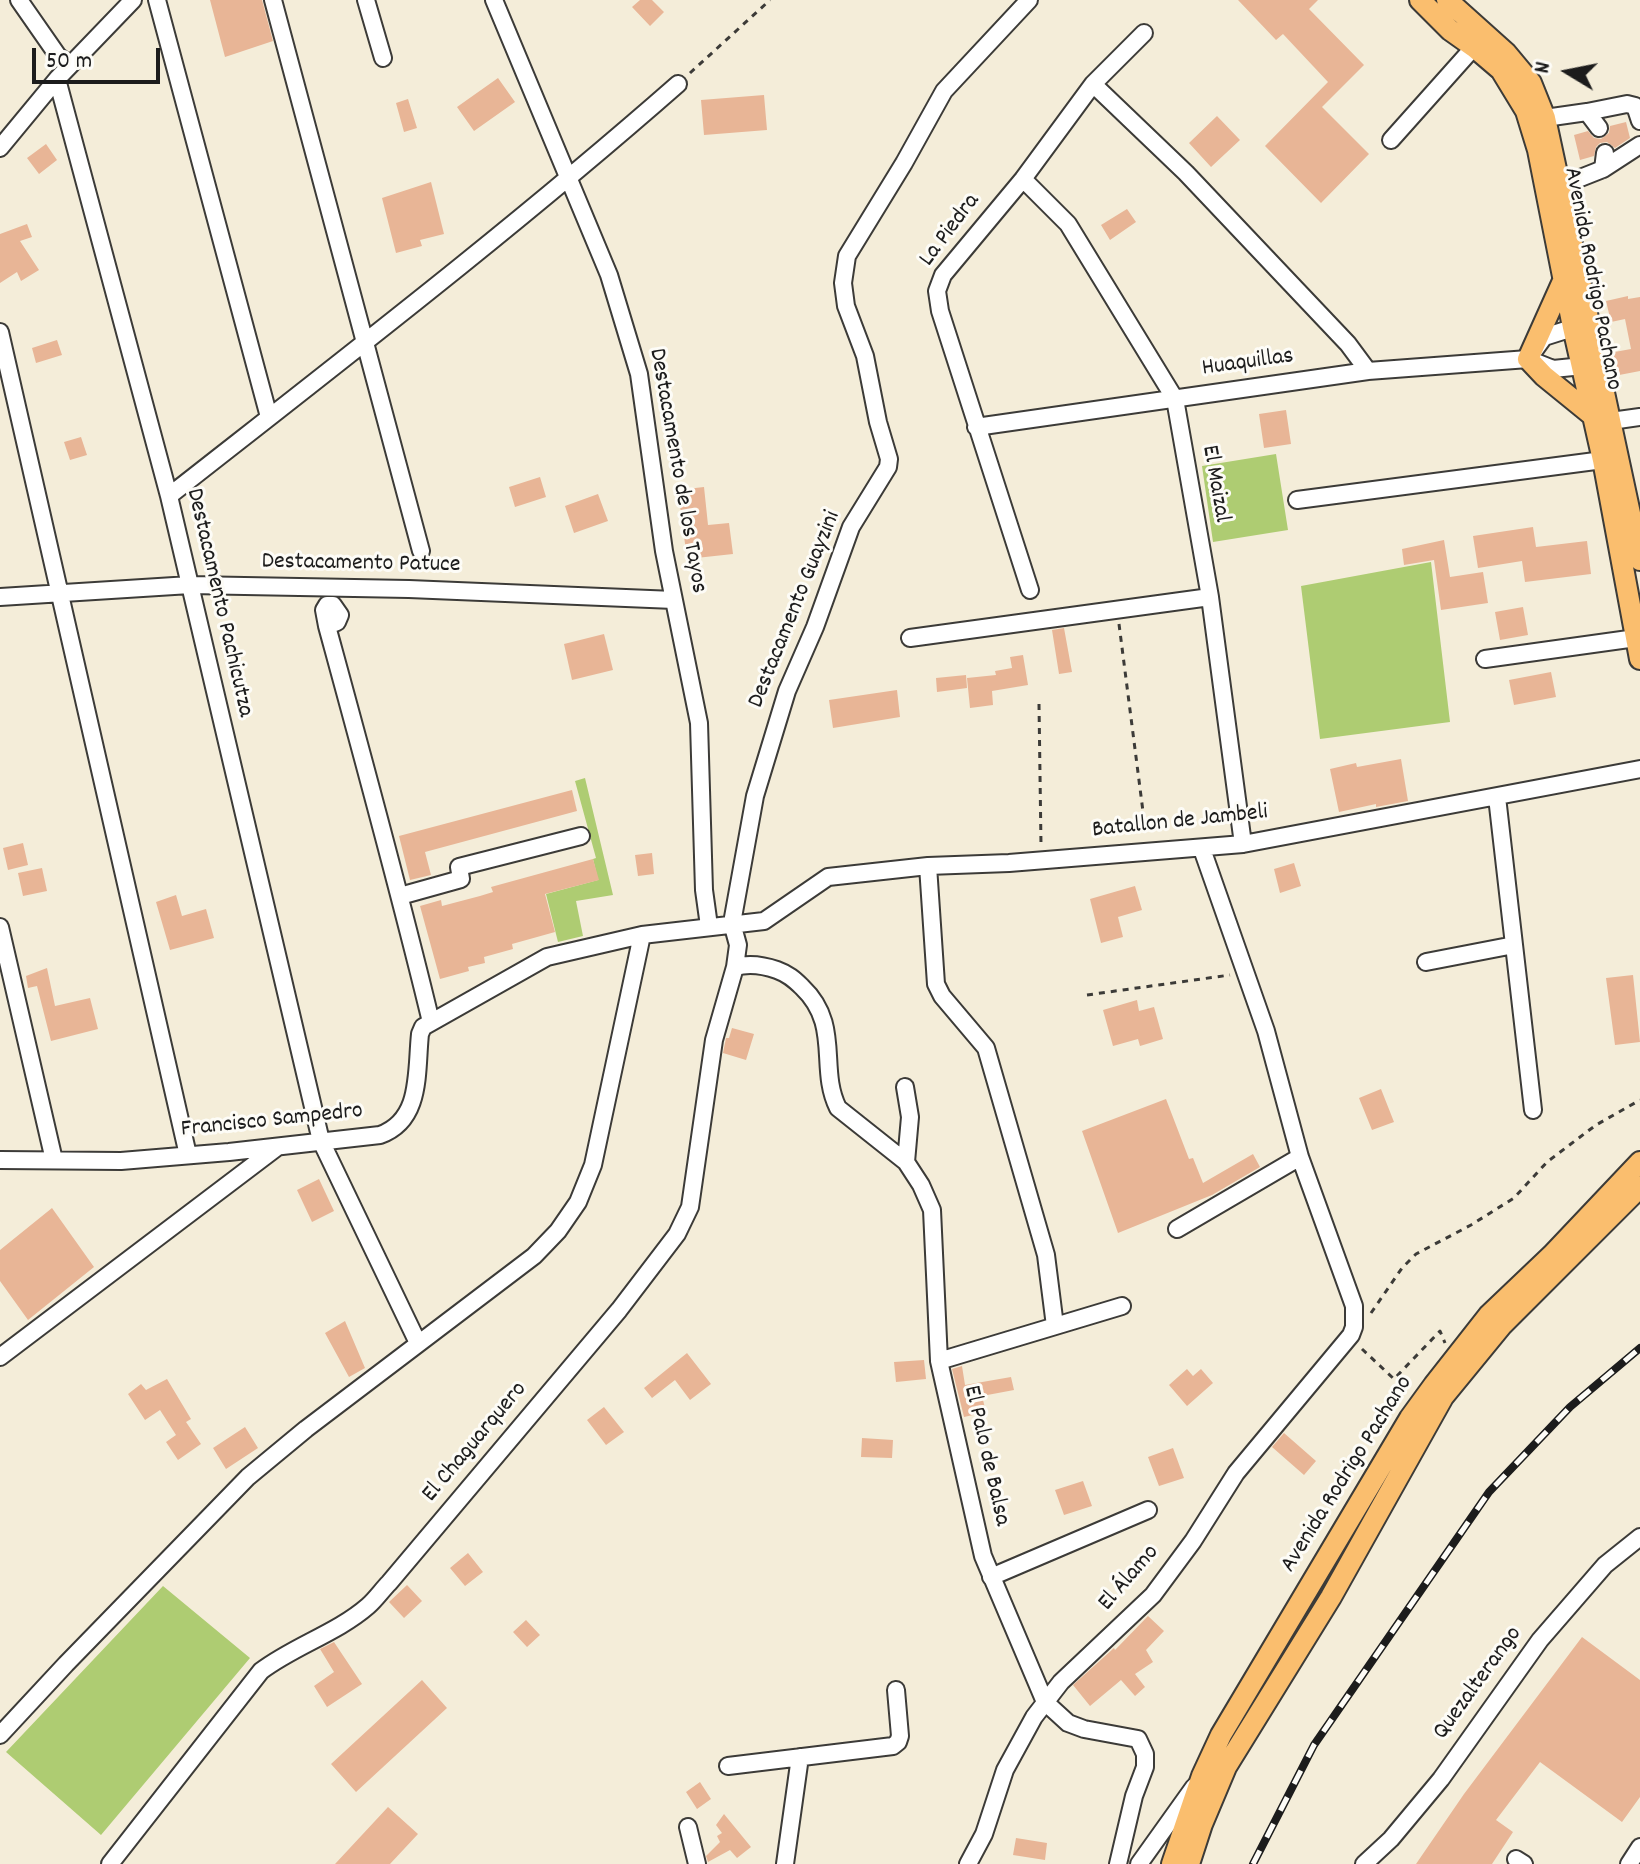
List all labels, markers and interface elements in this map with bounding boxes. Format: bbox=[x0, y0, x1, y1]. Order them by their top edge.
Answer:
scale bar bbox=[36, 32, 164, 82]
north arrow bbox=[1528, 32, 1608, 112]
text: 50 m bbox=[46, 45, 92, 79]
text: N bbox=[1528, 60, 1560, 76]
street label: Avenida Rodrigo Pachano bbox=[1555, 165, 1627, 393]
street label: La Piedra bbox=[914, 189, 988, 273]
street label: Huaquillas bbox=[1200, 343, 1296, 385]
street label: Destacamento de los Tayos bbox=[640, 346, 712, 596]
street label: El Maizal bbox=[1193, 443, 1235, 525]
street label: Destacamento Pachicutza bbox=[178, 486, 258, 720]
street label: Destacamento Guayzini bbox=[743, 507, 849, 713]
street label: Destacamento Patuce bbox=[261, 549, 461, 581]
street label: Batallon de Jambeli bbox=[1091, 799, 1269, 847]
street label: Francisco Sampedro bbox=[180, 1098, 364, 1146]
street label: Avenida Rodrigo Pachano bbox=[1276, 1371, 1420, 1579]
street label: El Chaguarquero bbox=[417, 1377, 535, 1509]
street label: El Palo de Balsa bbox=[955, 1383, 1015, 1529]
street label: El Álamo bbox=[1093, 1540, 1167, 1618]
street label: Quezalterango bbox=[1428, 1622, 1530, 1746]

